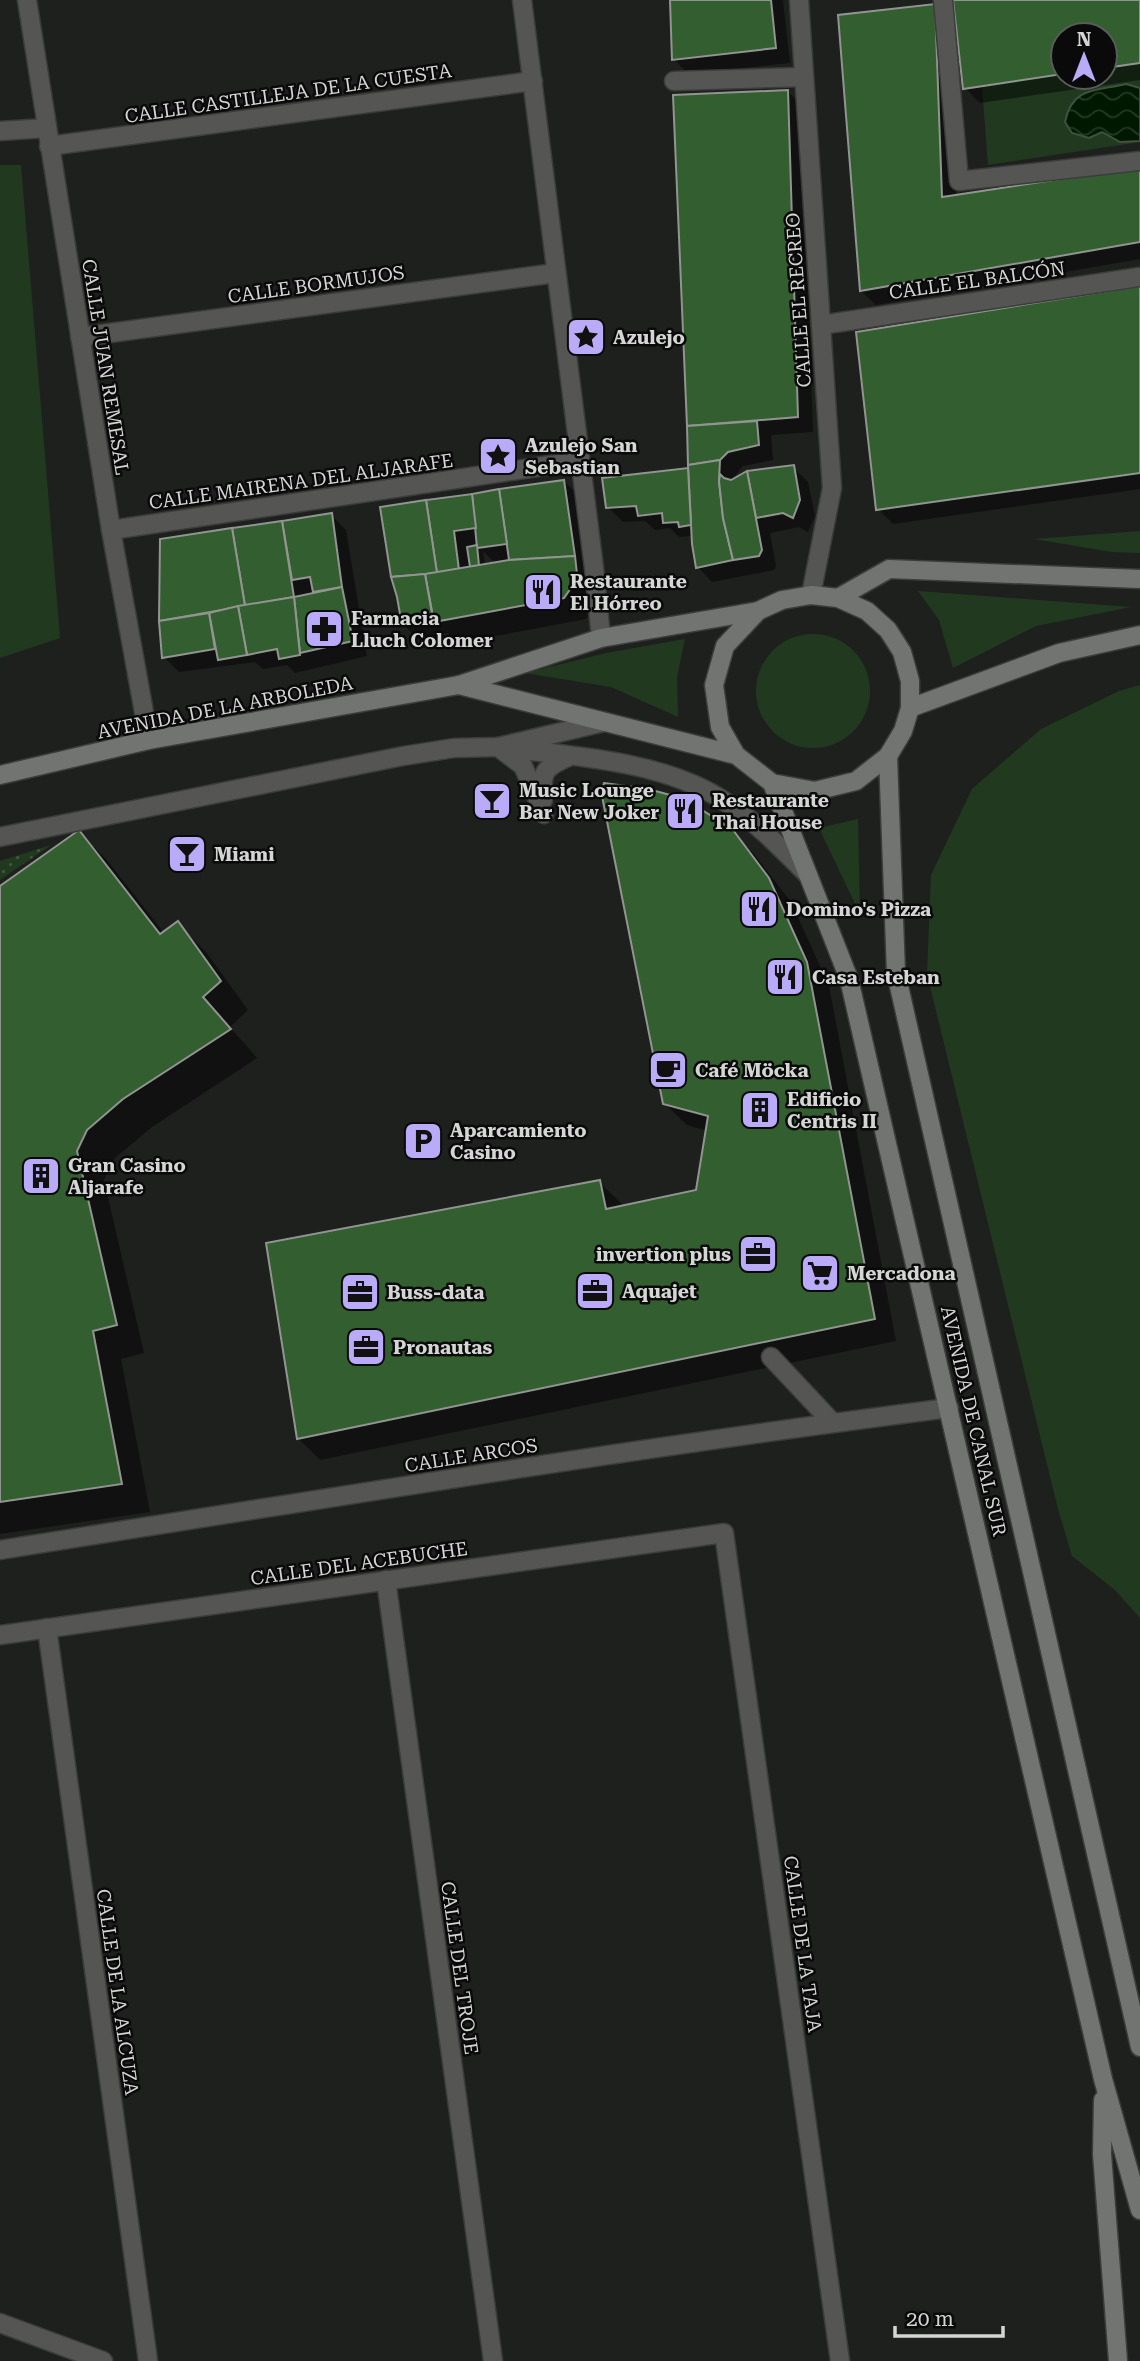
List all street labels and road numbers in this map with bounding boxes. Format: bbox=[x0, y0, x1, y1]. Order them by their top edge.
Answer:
street label: CALLE CASTILLEJA DE LA CUESTA bbox=[123, 59, 454, 128]
street label: CALLE EL RECREO bbox=[781, 212, 816, 388]
street label: CALLE JUAN REMESAL bbox=[77, 257, 134, 477]
street label: CALLE EL BALCÓN bbox=[887, 257, 1067, 304]
street label: CALLE BORMUJOS bbox=[226, 261, 406, 308]
street label: CALLE MAIRENA DEL ALJARAFE bbox=[148, 449, 455, 514]
street label: AVENIDA DE LA ARBOLEDA bbox=[95, 671, 355, 744]
street label: AVENIDA DE CANAL SUR bbox=[936, 1304, 1011, 1539]
street label: CALLE ARCOS bbox=[403, 1434, 539, 1477]
street label: CALLE DEL ACEBUCHE bbox=[249, 1537, 469, 1590]
street label: CALLE DE LA TAJA bbox=[779, 1854, 826, 2035]
street label: CALLE DEL TROJE bbox=[436, 1880, 483, 2056]
street label: CALLE DE LA ALCUZA bbox=[92, 1887, 143, 2097]

